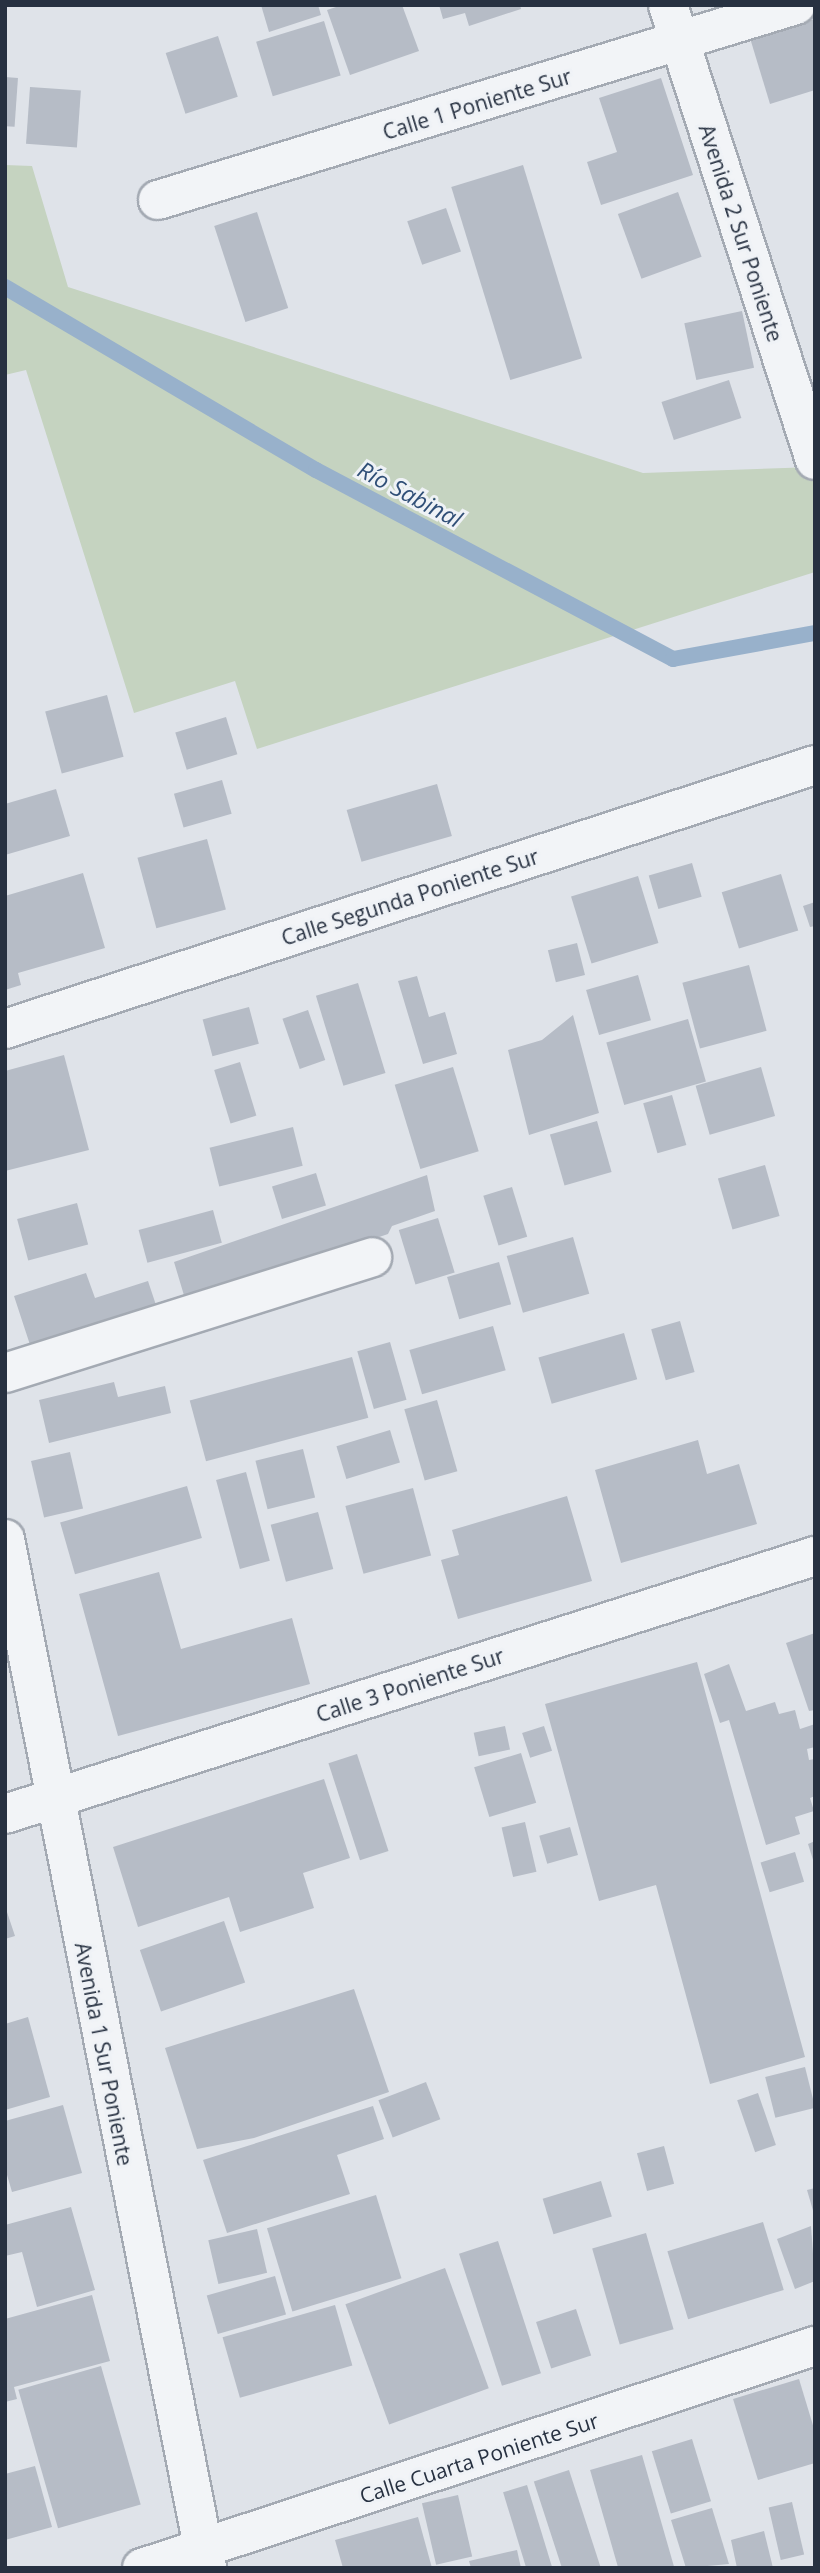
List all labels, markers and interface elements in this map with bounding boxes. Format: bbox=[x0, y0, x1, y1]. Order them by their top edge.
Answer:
street label: Calle 1 Poniente Sur bbox=[380, 63, 574, 145]
street label: Avenida 2 Sur Poniente bbox=[694, 121, 788, 345]
water label: Río Sabinal bbox=[353, 455, 467, 533]
street label: Calle Segunda Poniente Sur bbox=[278, 843, 542, 951]
street label: Calle 3 Poniente Sur bbox=[313, 1643, 507, 1727]
street label: Avenida 1 Sur Poniente bbox=[70, 1940, 138, 2168]
street label: Calle Cuarta Poniente Sur bbox=[356, 2407, 602, 2509]

